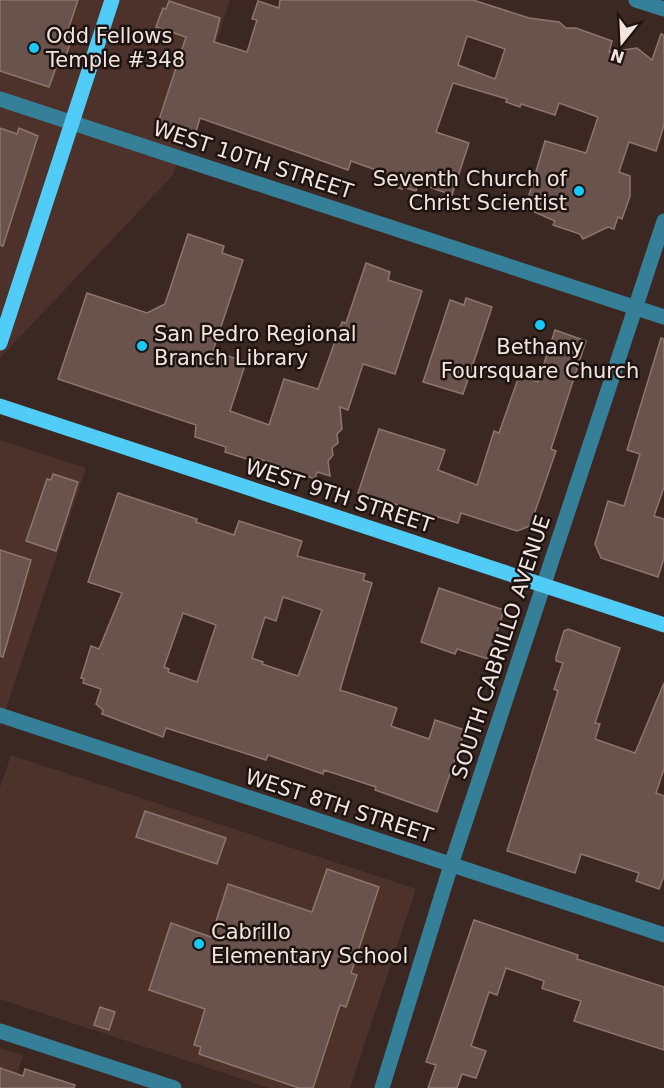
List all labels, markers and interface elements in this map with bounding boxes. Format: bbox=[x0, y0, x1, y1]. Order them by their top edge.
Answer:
north arrow bbox=[592, 12, 652, 72]
place label: Odd Fellows Temple #348 bbox=[45, 24, 185, 72]
marker: Odd Fellows Temple #348 bbox=[27, 41, 41, 55]
text: N bbox=[608, 45, 627, 67]
street label: WEST 10TH STREET bbox=[150, 116, 356, 204]
place label: Seventh Church of Christ Scientist bbox=[373, 167, 568, 215]
marker: Seventh Church of Christ Scientist bbox=[572, 184, 586, 198]
marker: Bethany Foursquare Church bbox=[533, 318, 547, 332]
place label: San Pedro Regional Branch Library bbox=[154, 322, 357, 370]
place label: Bethany Foursquare Church bbox=[441, 335, 639, 383]
marker: San Pedro Regional Branch Library bbox=[135, 339, 149, 353]
street label: WEST 9TH STREET bbox=[242, 454, 436, 538]
street label: SOUTH CABRILLO AVENUE bbox=[447, 512, 555, 782]
street label: WEST 8TH STREET bbox=[242, 764, 436, 848]
place label: Cabrillo Elementary School bbox=[211, 920, 408, 968]
marker: Cabrillo Elementary School bbox=[192, 937, 206, 951]

